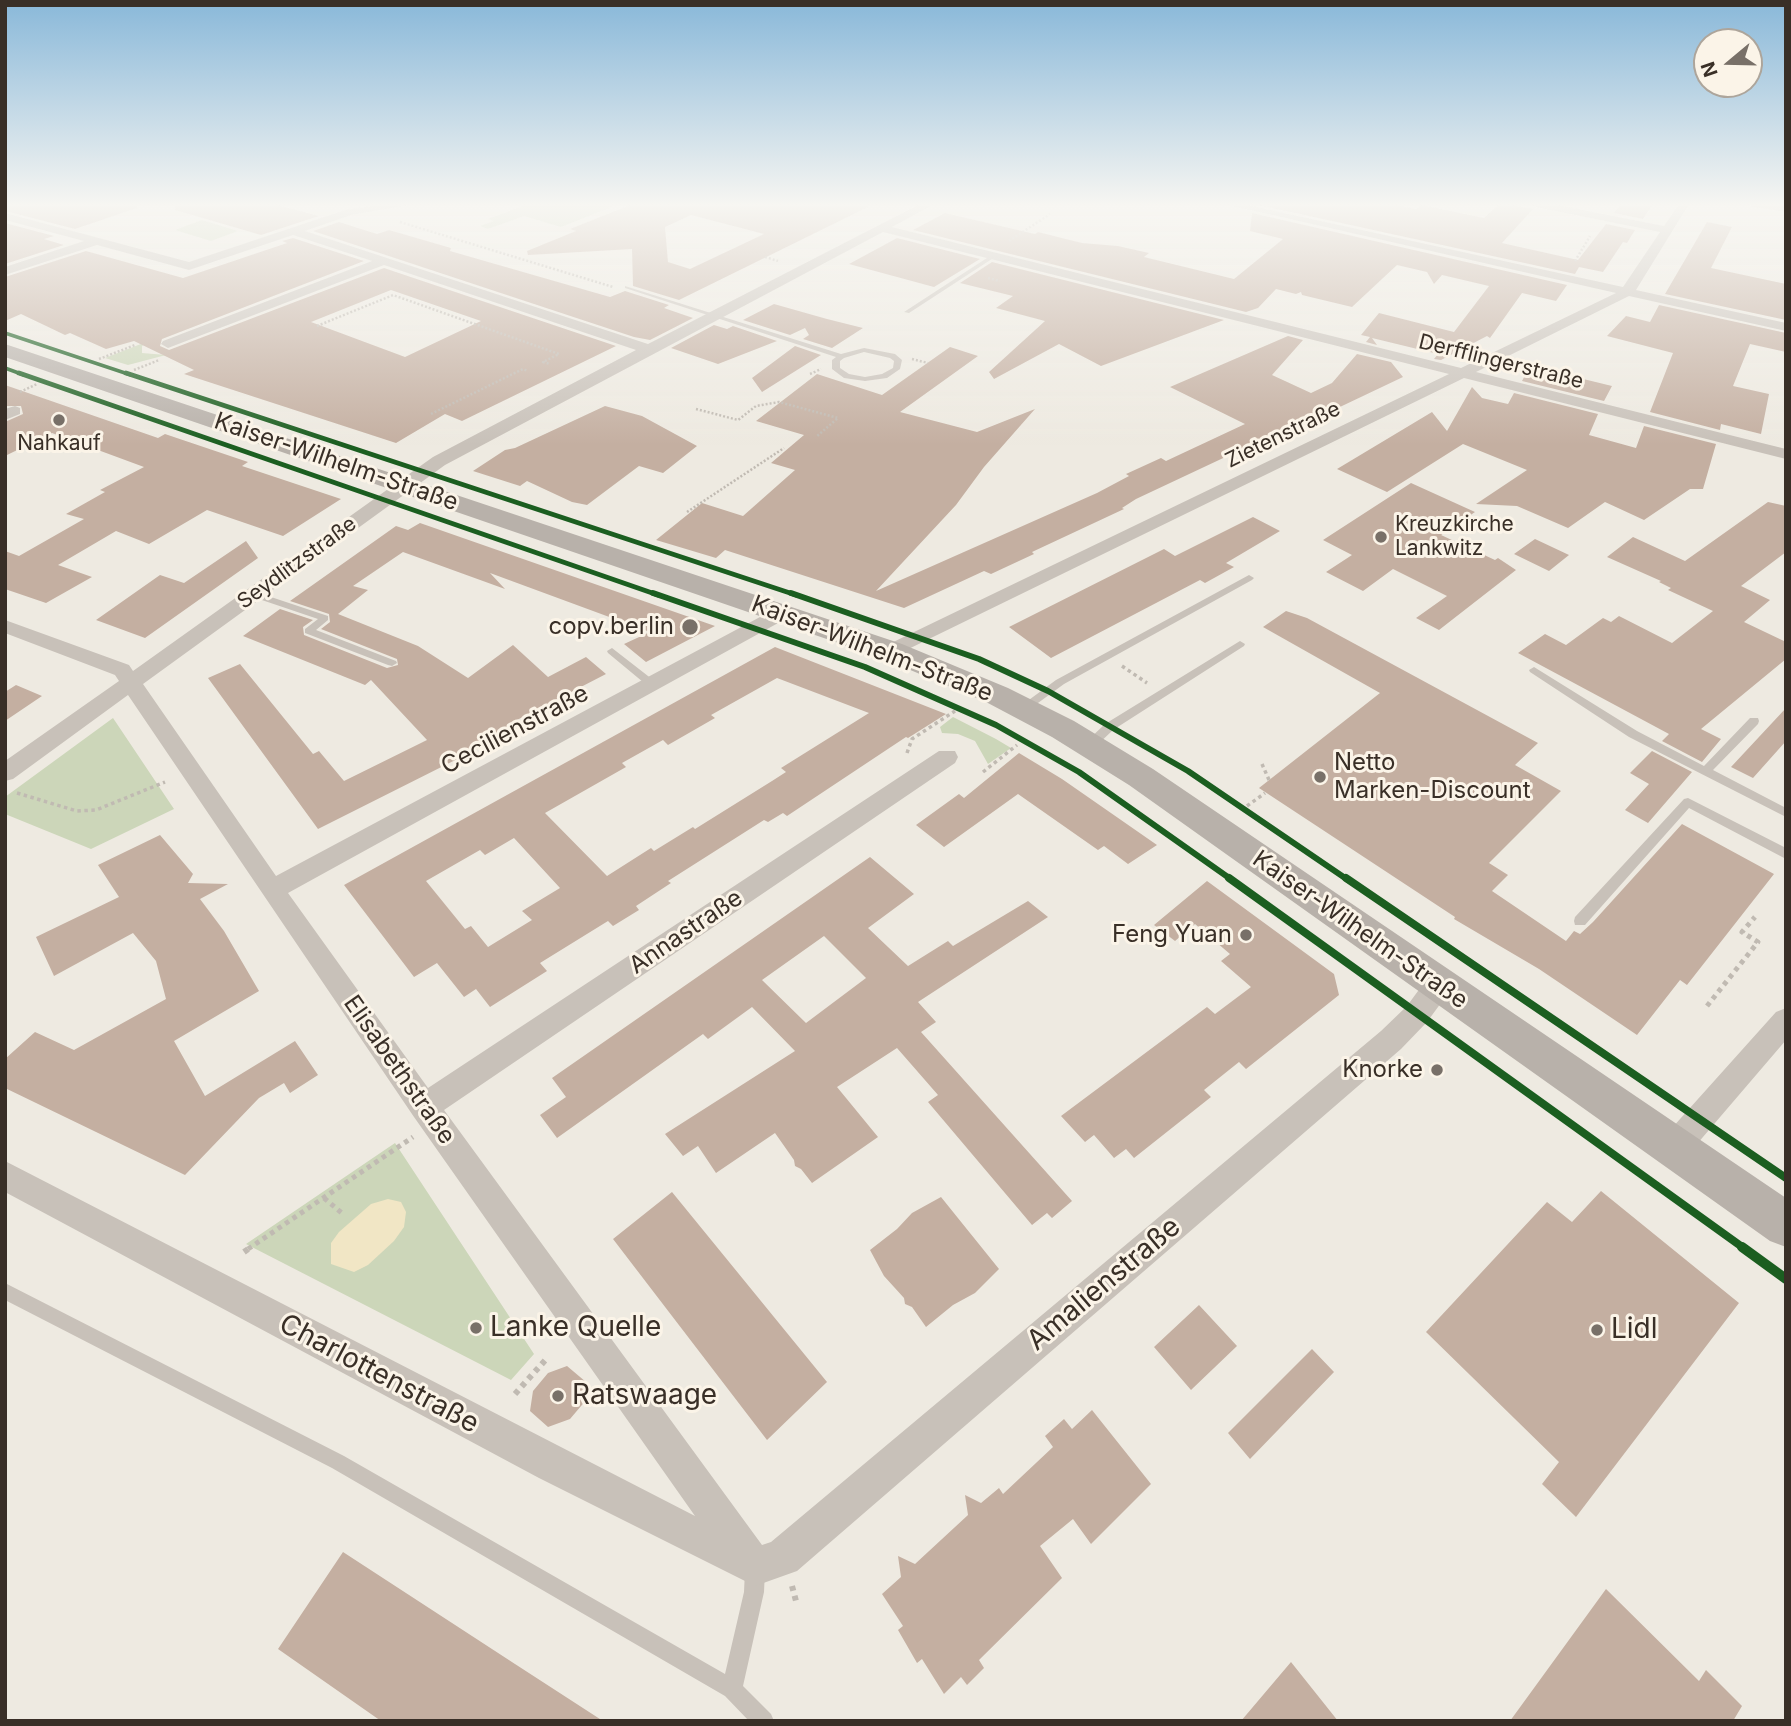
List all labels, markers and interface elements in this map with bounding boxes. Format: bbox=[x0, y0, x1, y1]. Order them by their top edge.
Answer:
north arrow bbox=[1693, 28, 1763, 98]
text: N bbox=[1696, 59, 1723, 80]
street label: Derfflingerstraße bbox=[1416, 329, 1586, 395]
street label: Zietenstraße bbox=[1221, 396, 1345, 474]
street label: Kaiser-Wilhelm-Straße bbox=[210, 407, 462, 517]
marker: Nahkauf bbox=[51, 412, 67, 428]
place label: Nahkauf bbox=[17, 431, 101, 457]
street label: Seydlitzstraße bbox=[233, 511, 361, 615]
place label: Kreuzkirche Lankwitz bbox=[1395, 512, 1514, 562]
marker: Kreuzkirche Lankwitz bbox=[1373, 529, 1389, 545]
street label: Kaiser-Wilhelm-Straße bbox=[747, 590, 997, 708]
place label: copv.berlin bbox=[548, 613, 674, 641]
marker: copv.berlin bbox=[680, 617, 700, 637]
street label: Cecilienstraße bbox=[436, 679, 594, 781]
place label: Netto Marken-Discount bbox=[1334, 749, 1531, 805]
marker: Netto Marken-Discount bbox=[1312, 769, 1328, 785]
street label: Kaiser-Wilhelm-Straße bbox=[1247, 845, 1473, 1015]
street label: Annastraße bbox=[624, 884, 748, 980]
place label: Feng Yuan bbox=[1112, 921, 1232, 949]
marker: Feng Yuan bbox=[1238, 927, 1254, 943]
street label: Elisabethstraße bbox=[337, 990, 461, 1150]
place label: Knorke bbox=[1342, 1056, 1423, 1084]
marker: Knorke bbox=[1429, 1062, 1445, 1078]
street label: Amalienstraße bbox=[1021, 1210, 1187, 1358]
street label: Charlottenstraße bbox=[273, 1307, 485, 1441]
place label: Lanke Quelle bbox=[490, 1311, 661, 1345]
place label: Lidl bbox=[1611, 1313, 1658, 1347]
marker: Lanke Quelle bbox=[468, 1320, 484, 1336]
marker: Lidl bbox=[1589, 1322, 1605, 1338]
place label: Ratswaage bbox=[572, 1379, 717, 1413]
marker: Ratswaage bbox=[550, 1388, 566, 1404]

